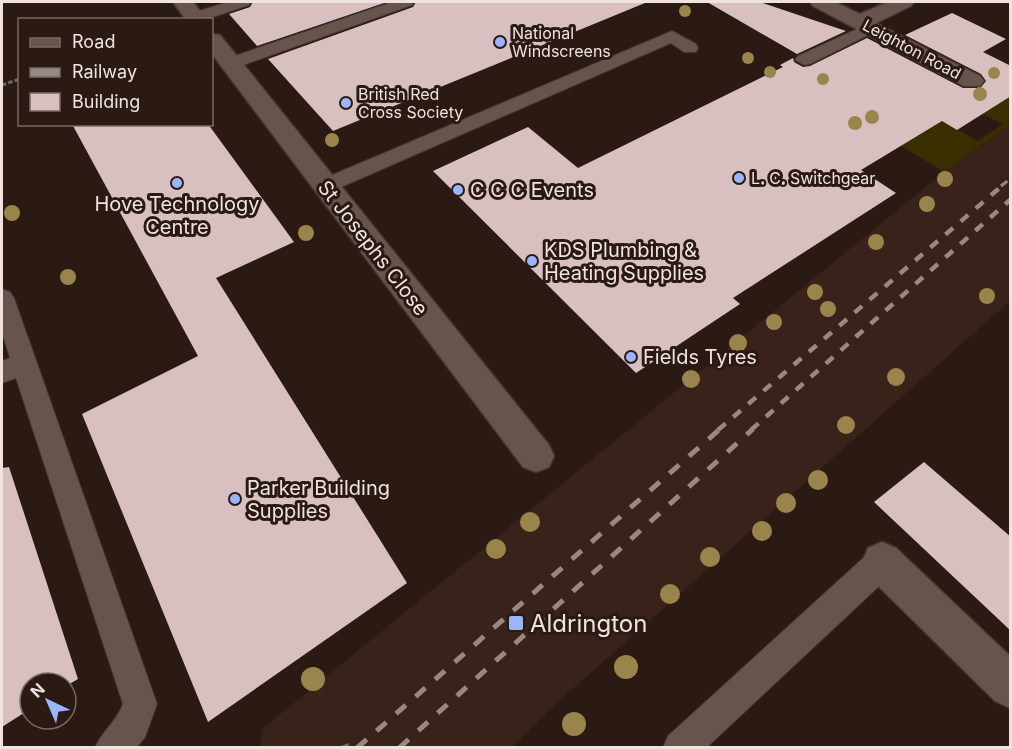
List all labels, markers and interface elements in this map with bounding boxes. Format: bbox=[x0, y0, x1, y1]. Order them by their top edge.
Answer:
street label: Leighton Road bbox=[859, 15, 965, 83]
legend bbox=[18, 18, 213, 126]
place label: National Windscreens bbox=[512, 23, 611, 61]
text: Road bbox=[72, 31, 115, 52]
marker: National Windscreens bbox=[493, 35, 507, 49]
text: Railway bbox=[72, 61, 137, 82]
place label: British Red Cross Society bbox=[358, 84, 463, 122]
text: Building bbox=[72, 91, 140, 112]
marker: British Red Cross Society bbox=[339, 96, 353, 110]
place label: L. C. Switchgear bbox=[751, 168, 875, 188]
marker: L. C. Switchgear bbox=[732, 171, 746, 185]
marker: Hove Technology Centre bbox=[170, 176, 184, 190]
street label: St Josephs Close bbox=[313, 176, 433, 320]
place label: C C C Events bbox=[470, 178, 594, 202]
marker: C C C Events bbox=[451, 183, 465, 197]
place label: Hove Technology Centre bbox=[94, 192, 260, 239]
place label: KDS Plumbing & Heating Supplies bbox=[544, 238, 704, 285]
marker: KDS Plumbing & Heating Supplies bbox=[525, 254, 539, 268]
place label: Fields Tyres bbox=[643, 345, 757, 369]
marker: Fields Tyres bbox=[624, 350, 638, 364]
place label: Parker Building Supplies bbox=[247, 476, 390, 523]
marker: Parker Building Supplies bbox=[228, 492, 242, 506]
place label: Aldrington bbox=[530, 609, 647, 638]
marker: Aldrington bbox=[507, 614, 525, 632]
north arrow bbox=[18, 671, 78, 731]
text: N bbox=[26, 679, 49, 702]

